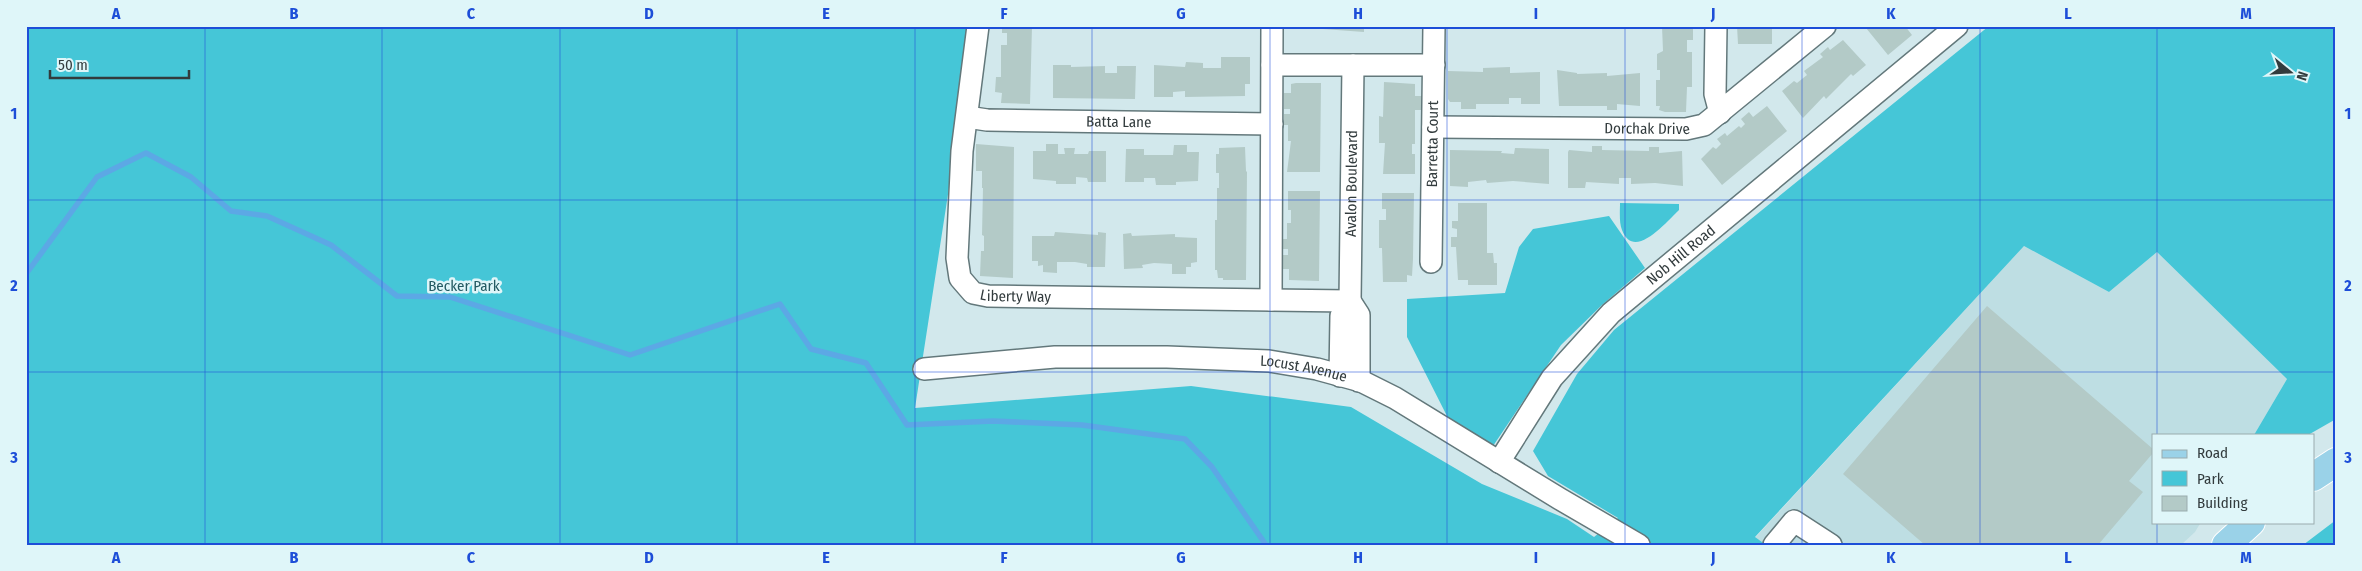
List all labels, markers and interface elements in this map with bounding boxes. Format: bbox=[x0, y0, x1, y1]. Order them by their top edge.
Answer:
text: A bbox=[111, 4, 121, 23]
text: B bbox=[290, 4, 299, 23]
text: C bbox=[467, 4, 476, 23]
text: D bbox=[644, 4, 654, 23]
text: E bbox=[822, 4, 830, 23]
text: F bbox=[1000, 4, 1008, 23]
text: G bbox=[1176, 4, 1186, 23]
text: H bbox=[1353, 4, 1363, 23]
text: I bbox=[1534, 4, 1538, 23]
text: J bbox=[1710, 4, 1715, 23]
text: K bbox=[1886, 4, 1896, 23]
text: L bbox=[2064, 4, 2072, 23]
text: M bbox=[2240, 4, 2252, 23]
scale bar bbox=[50, 48, 189, 80]
north arrow bbox=[2264, 48, 2314, 98]
text: 50 m bbox=[58, 56, 88, 74]
text: N bbox=[2293, 69, 2311, 82]
street label: Barretta Court bbox=[1423, 100, 1442, 188]
text: 1 bbox=[11, 104, 17, 123]
text: 1 bbox=[2345, 104, 2351, 123]
street label: Batta Lane bbox=[1086, 112, 1152, 131]
street label: Dorchak Drive bbox=[1604, 119, 1692, 139]
street label: Avalon Boulevard bbox=[1342, 130, 1361, 237]
street label: Nob Hill Road bbox=[1643, 221, 1719, 289]
text: 2 bbox=[9, 276, 18, 295]
text: 2 bbox=[2343, 276, 2352, 295]
park label: Becker Park bbox=[428, 277, 500, 295]
street label: Liberty Way bbox=[978, 286, 1051, 306]
street label: Locust Avenue bbox=[1260, 352, 1349, 386]
legend bbox=[2152, 434, 2314, 524]
text: Road bbox=[2197, 444, 2228, 462]
text: 3 bbox=[9, 448, 18, 467]
text: 3 bbox=[2343, 448, 2352, 467]
text: Park bbox=[2197, 470, 2224, 488]
text: Building bbox=[2197, 494, 2248, 512]
text: A bbox=[111, 548, 121, 567]
text: B bbox=[290, 548, 299, 567]
text: C bbox=[467, 548, 476, 567]
text: D bbox=[644, 548, 654, 567]
text: E bbox=[822, 548, 830, 567]
text: F bbox=[1000, 548, 1008, 567]
text: G bbox=[1176, 548, 1186, 567]
text: H bbox=[1353, 548, 1363, 567]
text: I bbox=[1534, 548, 1538, 567]
text: J bbox=[1710, 548, 1715, 567]
text: K bbox=[1886, 548, 1896, 567]
text: L bbox=[2064, 548, 2072, 567]
text: M bbox=[2240, 548, 2252, 567]

